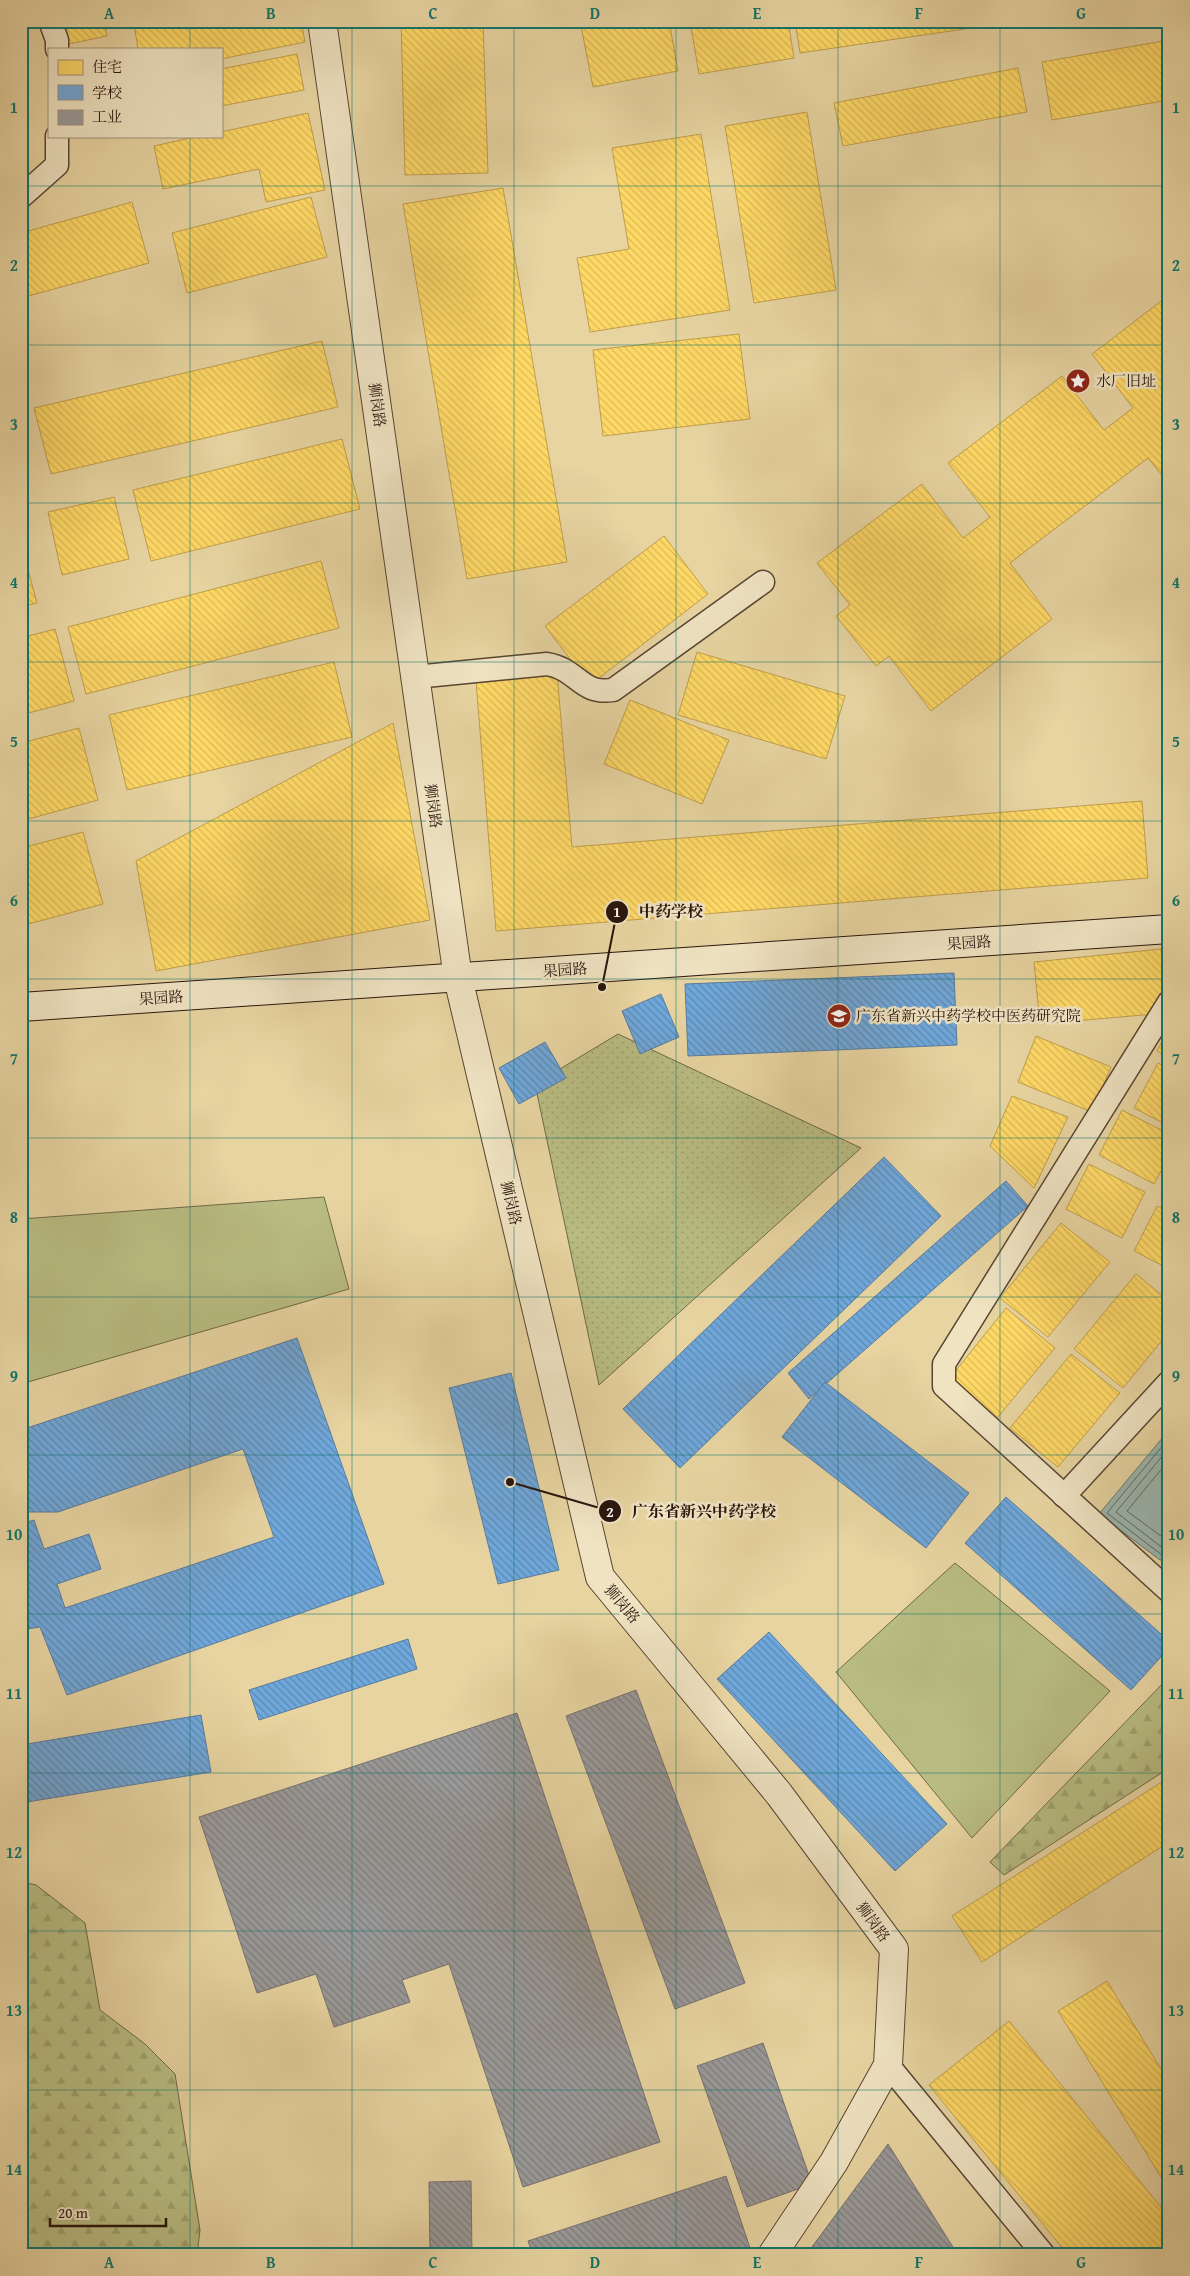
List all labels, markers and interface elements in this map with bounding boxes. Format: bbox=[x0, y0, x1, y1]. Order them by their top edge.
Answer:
text: A bbox=[104, 1, 115, 25]
text: B bbox=[266, 1, 276, 25]
text: C bbox=[428, 1, 438, 25]
text: D bbox=[590, 1, 600, 25]
text: E bbox=[753, 1, 762, 25]
text: F bbox=[915, 1, 923, 25]
text: G bbox=[1076, 1, 1086, 25]
legend bbox=[48, 48, 222, 138]
text: 住宅 bbox=[92, 56, 122, 77]
text: 学校 bbox=[92, 82, 122, 103]
text: 1 bbox=[10, 95, 18, 119]
text: 1 bbox=[1172, 95, 1180, 119]
text: 工业 bbox=[92, 106, 122, 127]
text: 2 bbox=[10, 253, 18, 277]
text: 2 bbox=[1172, 253, 1180, 277]
place icon: 水厂旧址 bbox=[1065, 368, 1091, 394]
place label: 水厂旧址 bbox=[1096, 370, 1156, 391]
street label: 狮岗路 bbox=[364, 381, 391, 429]
text: 3 bbox=[10, 412, 18, 436]
text: 3 bbox=[1172, 412, 1180, 436]
text: 4 bbox=[10, 570, 18, 594]
text: 4 bbox=[1172, 570, 1180, 594]
text: 5 bbox=[10, 729, 18, 753]
text: 5 bbox=[1172, 729, 1180, 753]
street label: 狮岗路 bbox=[420, 782, 447, 830]
text: 6 bbox=[10, 888, 18, 912]
text: 6 bbox=[1172, 888, 1180, 912]
callout: 中药学校 bbox=[604, 896, 713, 927]
text: 中药学校 bbox=[639, 899, 703, 923]
text: 1 bbox=[613, 901, 621, 922]
street label: 果园路 bbox=[946, 930, 992, 955]
street label: 果园路 bbox=[542, 957, 588, 982]
street label: 果园路 bbox=[138, 985, 184, 1010]
school or university icon: 广东省新兴中药学校中医药研究院 bbox=[826, 1003, 852, 1029]
place label: 广东省新兴中药学校中医药研究院 bbox=[856, 1005, 1081, 1026]
text: 7 bbox=[10, 1046, 18, 1070]
text: 7 bbox=[1172, 1046, 1180, 1070]
street label: 狮岗路 bbox=[496, 1179, 527, 1227]
text: 8 bbox=[10, 1205, 18, 1229]
text: 8 bbox=[1172, 1205, 1180, 1229]
text: 9 bbox=[10, 1364, 18, 1388]
text: 9 bbox=[1172, 1364, 1180, 1388]
callout: 广东省新兴中药学校 bbox=[597, 1496, 786, 1527]
text: 广东省新兴中药学校 bbox=[632, 1499, 776, 1523]
text: 2 bbox=[606, 1501, 614, 1522]
text: 10 bbox=[6, 1522, 22, 1546]
text: 10 bbox=[1168, 1522, 1184, 1546]
street label: 狮岗路 bbox=[600, 1580, 645, 1628]
text: 11 bbox=[6, 1681, 22, 1705]
text: 11 bbox=[1168, 1681, 1184, 1705]
text: 12 bbox=[6, 1840, 22, 1864]
text: 12 bbox=[1168, 1840, 1184, 1864]
street label: 狮岗路 bbox=[852, 1897, 895, 1946]
text: 13 bbox=[6, 1998, 22, 2022]
text: 13 bbox=[1168, 1998, 1184, 2022]
text: 14 bbox=[6, 2157, 22, 2181]
text: 14 bbox=[1168, 2157, 1184, 2181]
scale bar bbox=[50, 2196, 166, 2228]
text: 20 m bbox=[58, 2202, 89, 2223]
text: A bbox=[104, 2250, 115, 2274]
text: B bbox=[266, 2250, 276, 2274]
text: C bbox=[428, 2250, 438, 2274]
text: D bbox=[590, 2250, 600, 2274]
text: E bbox=[753, 2250, 762, 2274]
text: F bbox=[915, 2250, 923, 2274]
text: G bbox=[1076, 2250, 1086, 2274]

